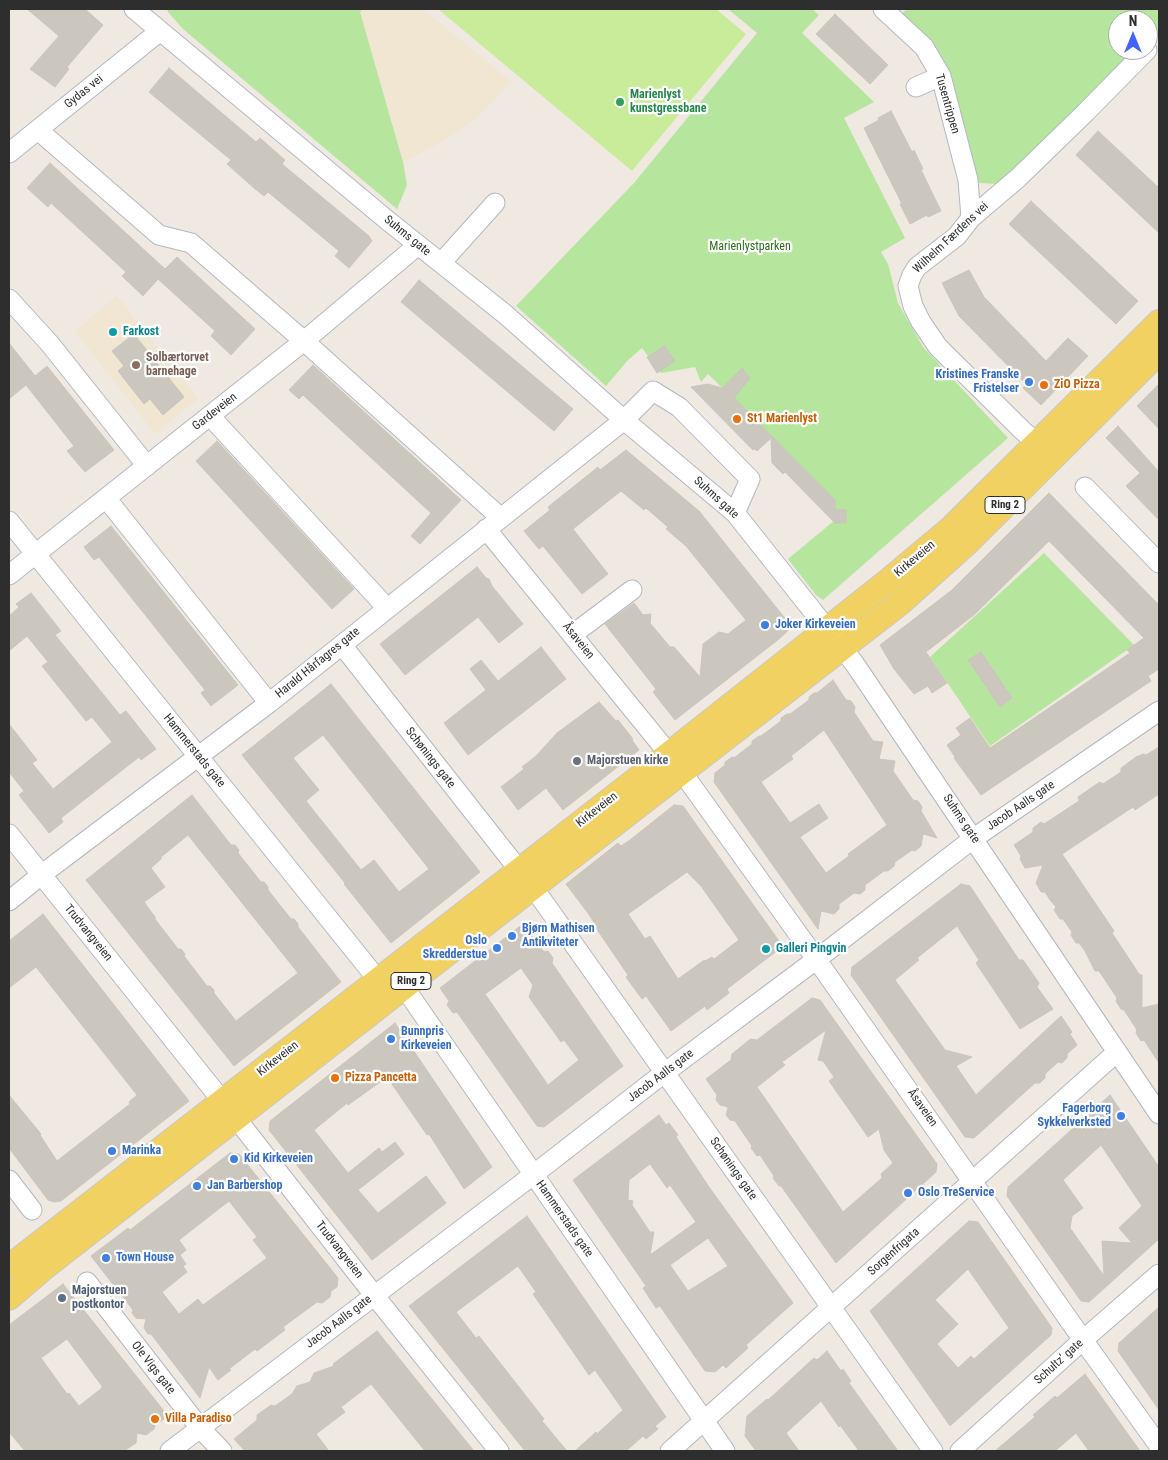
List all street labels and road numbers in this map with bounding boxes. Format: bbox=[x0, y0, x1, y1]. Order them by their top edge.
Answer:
street label: Gydas vei bbox=[62, 72, 106, 112]
street label: Tusentrippen bbox=[932, 72, 962, 136]
street label: Wilhelm Færdens vei bbox=[910, 199, 992, 277]
street label: Suhms gate bbox=[381, 213, 433, 259]
street label: Gardeveien bbox=[190, 390, 240, 434]
street label: Suhms gate bbox=[690, 474, 742, 522]
road number: Ring 2 bbox=[985, 496, 1025, 514]
street label: Kirkeveien bbox=[892, 538, 938, 580]
street label: Åsaveien bbox=[559, 620, 597, 662]
street label: Harald Hårfagres gate bbox=[273, 625, 363, 701]
street label: Hammerstads gate bbox=[160, 711, 228, 791]
street label: Schønings gate bbox=[402, 725, 458, 791]
street label: Jacob Aalls gate bbox=[984, 778, 1058, 834]
street label: Kirkeveien bbox=[573, 789, 621, 831]
street label: Suhms gate bbox=[939, 792, 983, 846]
street label: Trudvangveien bbox=[61, 902, 115, 964]
road number: Ring 2 bbox=[391, 972, 431, 989]
street label: Kirkeveien bbox=[254, 1038, 302, 1080]
street label: Jacob Aalls gate bbox=[625, 1046, 697, 1106]
street label: Åsaveien bbox=[904, 1086, 940, 1130]
street label: Schønings gate bbox=[706, 1135, 760, 1203]
street label: Hammerstads gate bbox=[532, 1178, 596, 1260]
street label: Trudvangveien bbox=[312, 1219, 366, 1281]
street label: Sorgenfrigata bbox=[865, 1225, 923, 1279]
street label: Jacob Aalls gate bbox=[303, 1292, 375, 1352]
street label: Schultz’ gate bbox=[1032, 1336, 1086, 1388]
street label: Ole Vigs gate bbox=[128, 1339, 178, 1397]

